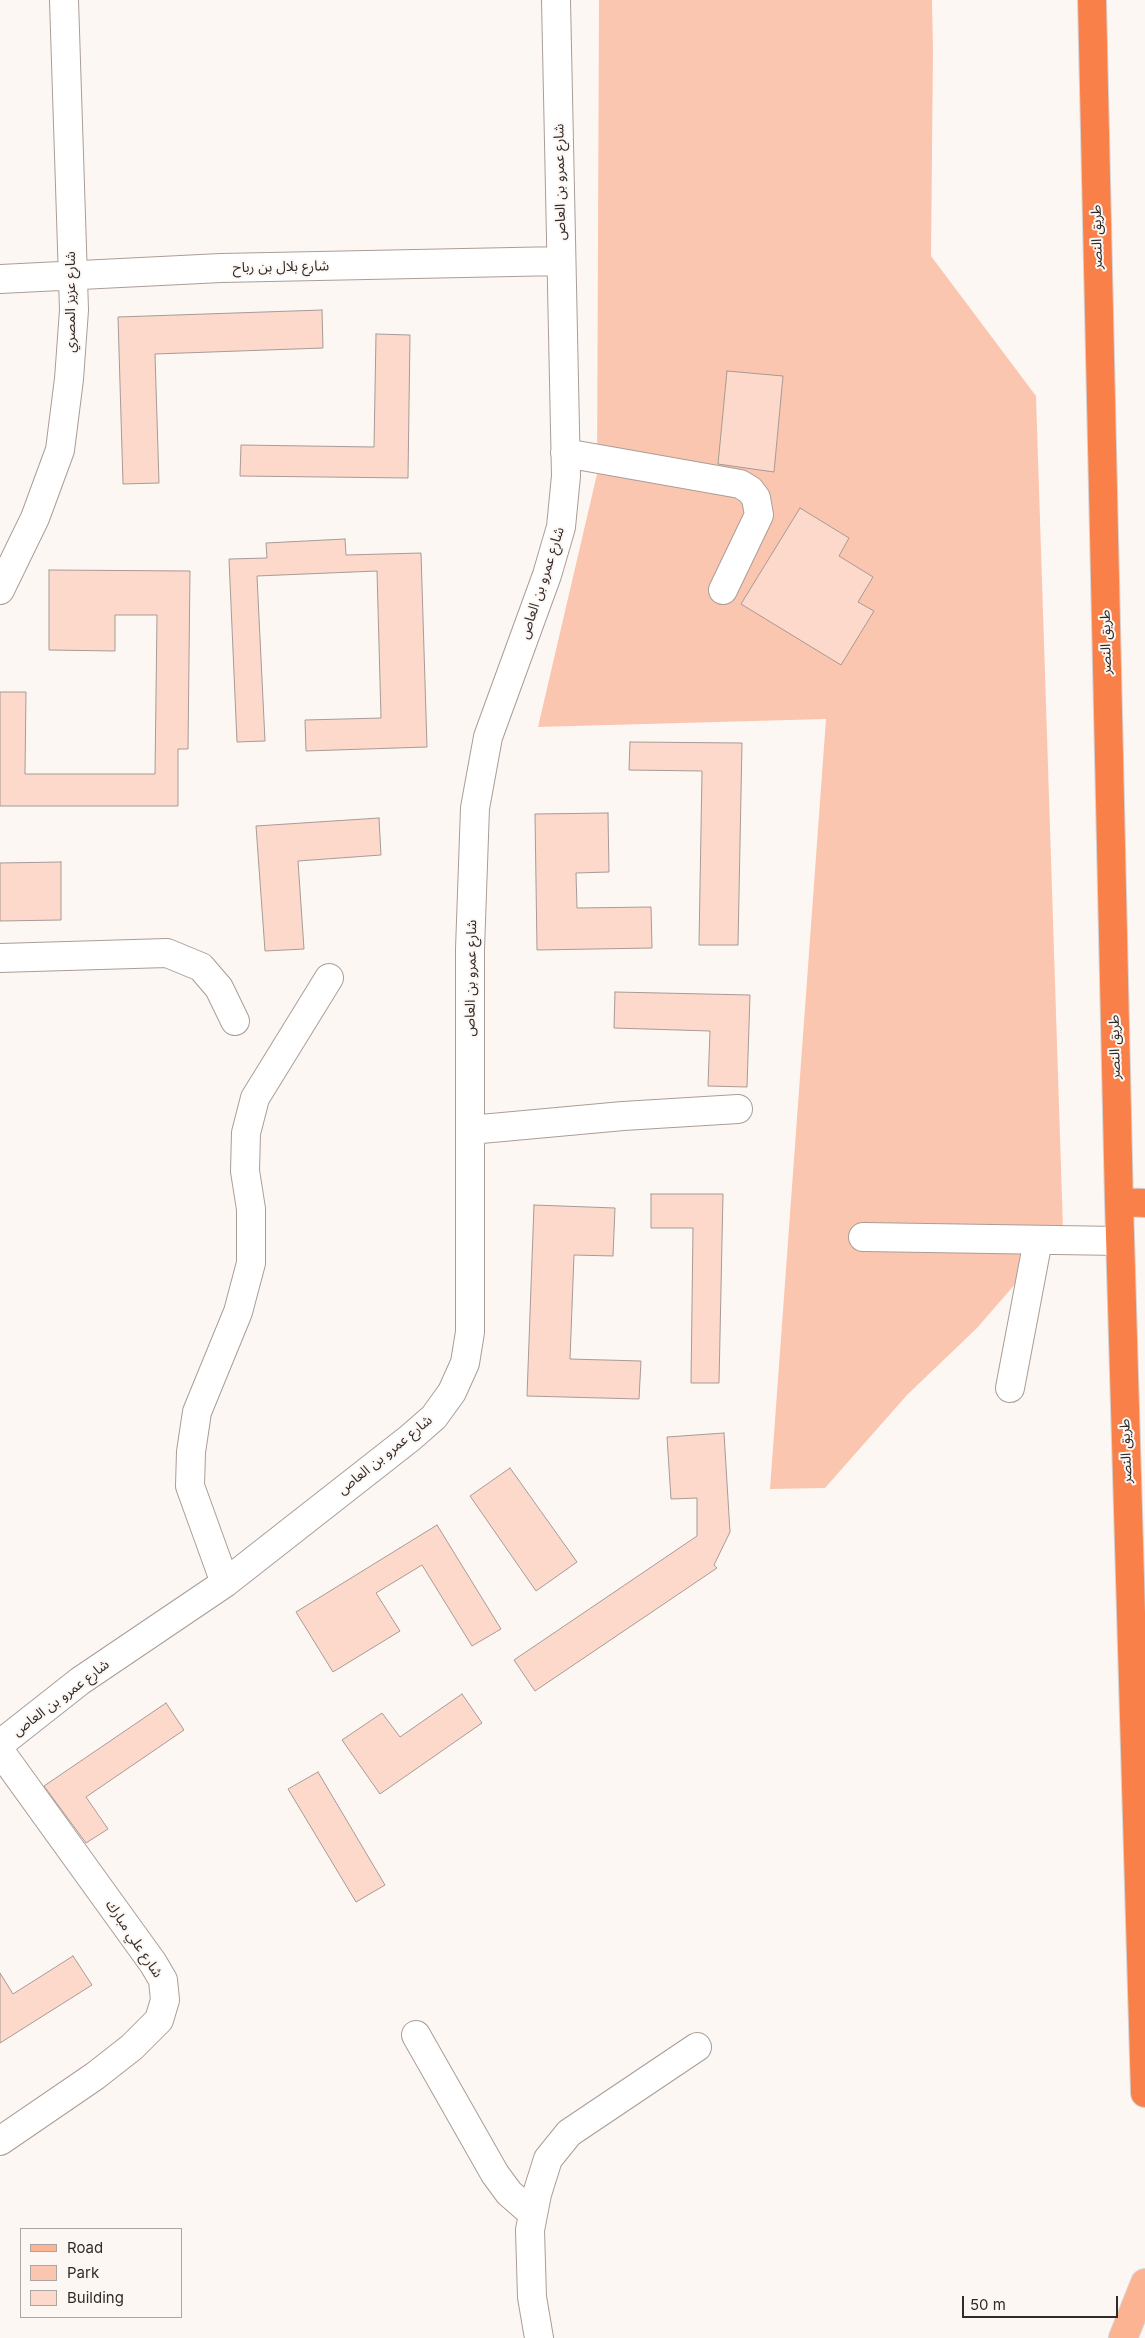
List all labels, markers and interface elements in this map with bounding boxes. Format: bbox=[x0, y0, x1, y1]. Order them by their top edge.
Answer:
street label: شارع عمرو بن العاص bbox=[551, 124, 569, 240]
street label: طريق النصر bbox=[1088, 205, 1106, 269]
street label: شارع عزيز المصري bbox=[63, 251, 79, 353]
street label: شارع بلال بن رباح bbox=[233, 258, 329, 276]
street label: شارع عمرو بن العاص bbox=[516, 525, 568, 641]
street label: طريق النصر bbox=[1097, 610, 1115, 674]
street label: شارع عمرو بن العاص bbox=[462, 920, 480, 1036]
street label: طريق النصر bbox=[1106, 1015, 1124, 1079]
street label: شارع عمرو بن العاص bbox=[334, 1412, 436, 1498]
street label: طريق النصر bbox=[1116, 1418, 1136, 1484]
street label: شارع عمرو بن العاص bbox=[9, 1656, 113, 1740]
street label: شارع علي مبارك bbox=[102, 1897, 166, 1981]
legend bbox=[20, 2228, 182, 2318]
text: Road bbox=[67, 2238, 103, 2257]
text: Park bbox=[67, 2263, 99, 2282]
scale bar bbox=[965, 2286, 1121, 2318]
text: Building bbox=[67, 2288, 124, 2307]
text: 50 m bbox=[970, 2295, 1006, 2314]

